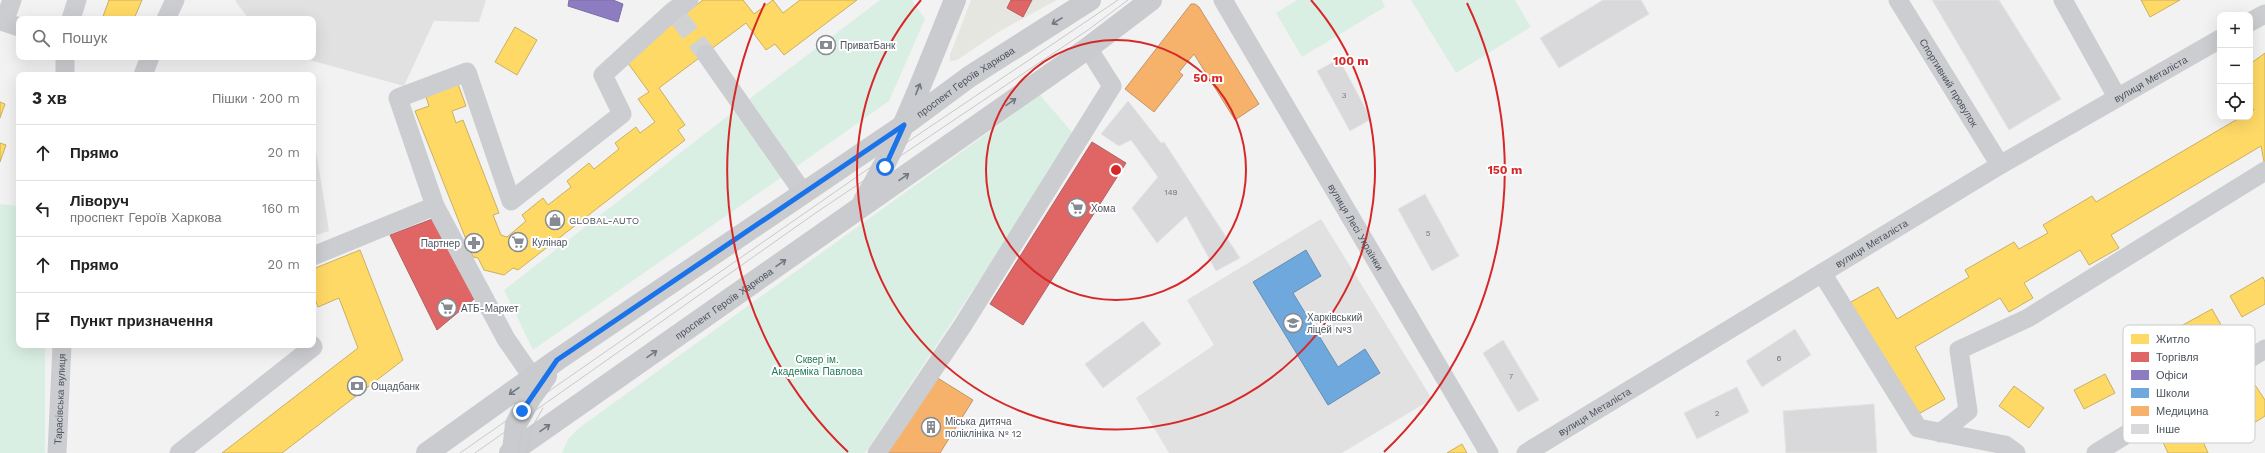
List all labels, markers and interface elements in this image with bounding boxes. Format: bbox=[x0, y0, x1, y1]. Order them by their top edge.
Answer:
map controls bbox=[2217, 12, 2253, 120]
button: + bbox=[2217, 12, 2253, 48]
search box bbox=[16, 16, 316, 60]
one-way arrow bbox=[1051, 17, 1062, 25]
icon: search bbox=[30, 27, 52, 49]
text: Пошук bbox=[62, 29, 107, 47]
bank icon: ПриватБанк bbox=[815, 34, 837, 56]
street label: Спортивний провулок bbox=[1917, 37, 1980, 129]
place label: ПриватБанк bbox=[840, 40, 896, 51]
street label: проспект Героїв Харкова bbox=[915, 44, 1017, 120]
button: − bbox=[2217, 48, 2253, 84]
text: 100 m bbox=[1333, 54, 1369, 68]
street label: вулиця Металіста bbox=[2112, 54, 2190, 105]
text: 50 m bbox=[1193, 71, 1223, 85]
one-way arrow bbox=[915, 83, 923, 95]
button: locate bbox=[2217, 84, 2253, 120]
text: 3 хв bbox=[32, 88, 67, 108]
text: Пішки · 200 m bbox=[212, 91, 300, 106]
house number: 3 bbox=[1342, 91, 1347, 100]
one-way arrow bbox=[1005, 98, 1016, 106]
icon: ahead bbox=[32, 142, 54, 164]
text: Прямо bbox=[70, 144, 119, 162]
text: 20 m bbox=[268, 145, 300, 160]
route start bbox=[876, 158, 894, 176]
centre of rings bbox=[1109, 163, 1123, 177]
text: 150 m bbox=[1488, 163, 1522, 177]
one-way arrow bbox=[898, 173, 909, 181]
street label: вулиця Лесі Українки bbox=[1326, 182, 1385, 272]
house number: 149 bbox=[1165, 188, 1178, 197]
text: Ліворуч bbox=[70, 192, 129, 210]
supermarket icon: Хома bbox=[1066, 197, 1088, 219]
icon: left bbox=[32, 198, 54, 220]
text: 160 m bbox=[262, 201, 300, 216]
place label: Хома bbox=[1091, 203, 1116, 214]
shop icon: GLOBAL-AUTO bbox=[544, 209, 566, 231]
text: проспект Героїв Харкова bbox=[70, 210, 222, 225]
place label: GLOBAL-AUTO bbox=[569, 215, 639, 226]
street label: вулиця Металіста bbox=[1833, 217, 1910, 270]
house number: 5 bbox=[1426, 229, 1431, 238]
supermarket icon: Кулінар bbox=[507, 231, 529, 253]
pharmacy icon: Партнер bbox=[463, 232, 485, 254]
place label: Кулінар bbox=[532, 237, 568, 248]
place label: Партнер bbox=[421, 238, 460, 249]
icon: ahead bbox=[32, 254, 54, 276]
text: Прямо bbox=[70, 256, 119, 274]
text: 20 m bbox=[268, 257, 300, 272]
one-way arrow bbox=[775, 259, 786, 267]
street label: проспект Героїв Харкова bbox=[673, 265, 775, 342]
supermarket icon: АТБ-Маркет bbox=[436, 297, 458, 319]
place label: АТБ-Маркет bbox=[461, 303, 519, 314]
icon: arrive bbox=[32, 310, 54, 332]
text: Пункт призначення bbox=[70, 312, 213, 330]
school or university icon: Харківський ліцей №3 bbox=[1282, 312, 1304, 334]
place label: Харківський ліцей №3 bbox=[1307, 312, 1362, 335]
legend bbox=[2123, 325, 2255, 443]
text: Житло bbox=[2156, 333, 2190, 346]
one-way arrow bbox=[646, 350, 657, 358]
text: Торгівля bbox=[2156, 351, 2199, 364]
street label: Тарасівська вулиця bbox=[52, 353, 68, 445]
park label: Сквер ім. Академіка Павлова bbox=[772, 354, 863, 377]
house number: 6 bbox=[1777, 354, 1782, 363]
text: Офіси bbox=[2156, 369, 2188, 382]
house number: 7 bbox=[1509, 372, 1514, 381]
bank icon: Ощадбанк bbox=[346, 375, 368, 397]
place label: Ощадбанк bbox=[371, 381, 420, 392]
street label: вулиця Металіста bbox=[1556, 385, 1633, 438]
one-way arrow bbox=[509, 387, 520, 395]
text: Школи bbox=[2156, 387, 2189, 400]
route end bbox=[513, 402, 531, 420]
text: Медицина bbox=[2156, 405, 2209, 418]
house number: 2 bbox=[1715, 409, 1720, 418]
building icon: Міська дитяча поліклініка № 12 bbox=[920, 416, 942, 438]
place label: Міська дитяча поліклініка № 12 bbox=[945, 416, 1022, 439]
text: Інше bbox=[2156, 423, 2180, 436]
one-way arrow bbox=[540, 424, 551, 433]

